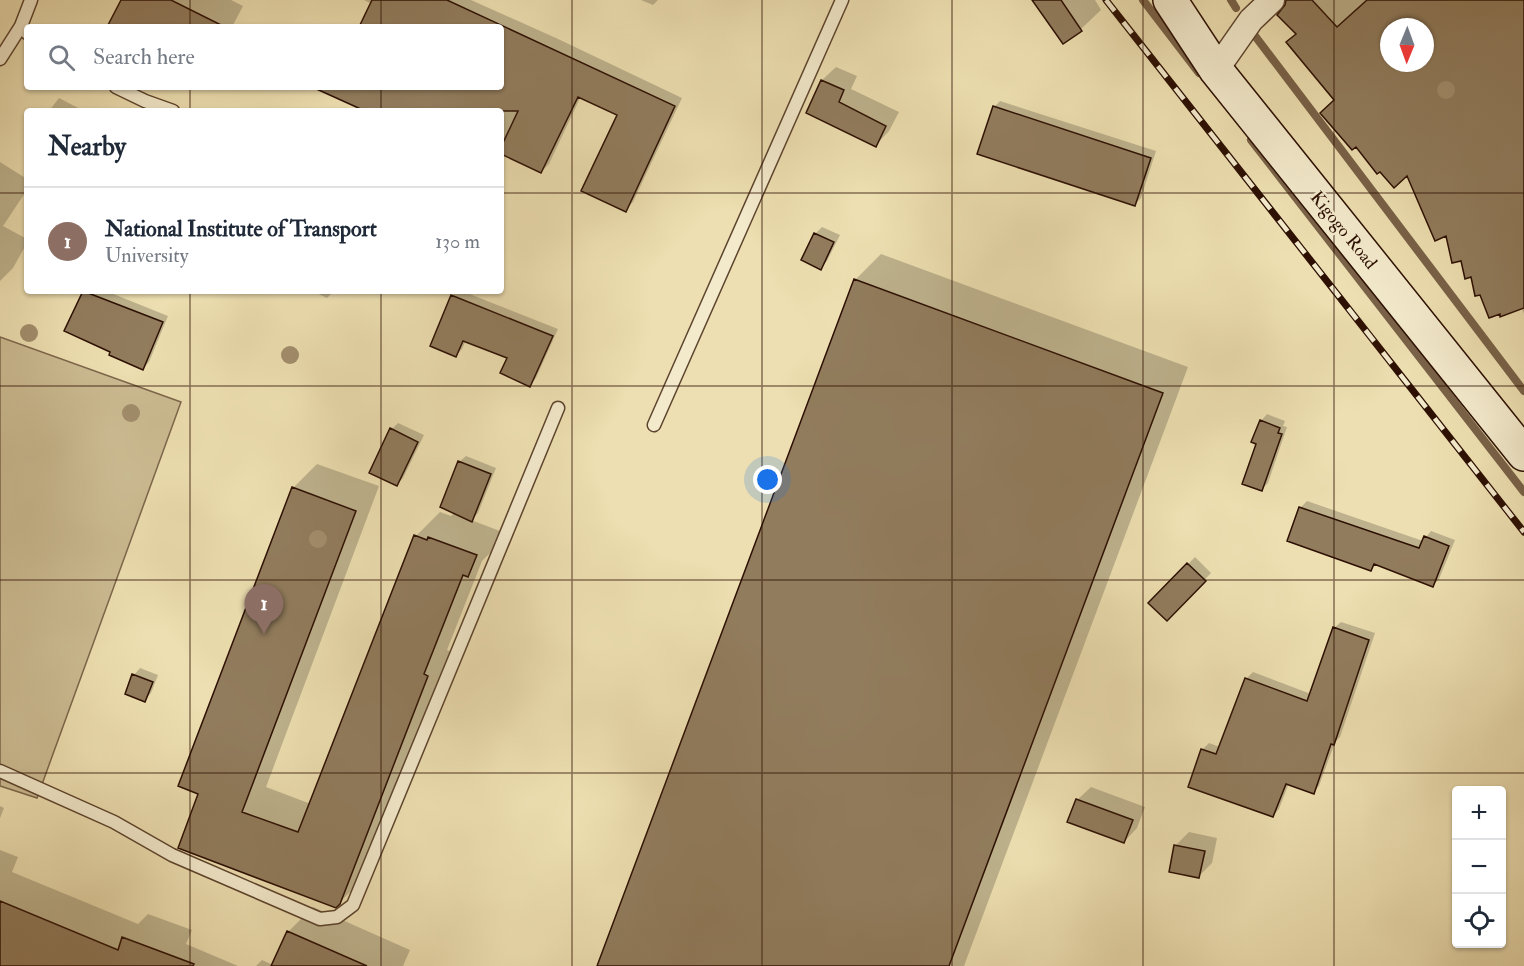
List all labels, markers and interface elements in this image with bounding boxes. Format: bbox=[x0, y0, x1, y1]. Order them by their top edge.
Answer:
north arrow bbox=[1380, 18, 1434, 72]
search box bbox=[24, 24, 504, 90]
icon: search bbox=[45, 41, 78, 74]
text: Search here bbox=[93, 43, 195, 71]
text: Nearby bbox=[48, 131, 126, 163]
street label: Kigogo Road bbox=[1305, 187, 1382, 274]
text: National Institute of Transport bbox=[105, 215, 377, 243]
text: 1 bbox=[64, 229, 71, 254]
text: 130 m bbox=[435, 229, 480, 254]
text: University bbox=[105, 243, 188, 268]
your location bbox=[753, 465, 782, 494]
pin: 1 bbox=[244, 584, 284, 634]
map controls bbox=[1452, 786, 1506, 948]
button: + bbox=[1452, 786, 1506, 840]
button: − bbox=[1452, 840, 1506, 894]
button: locate bbox=[1452, 894, 1506, 948]

